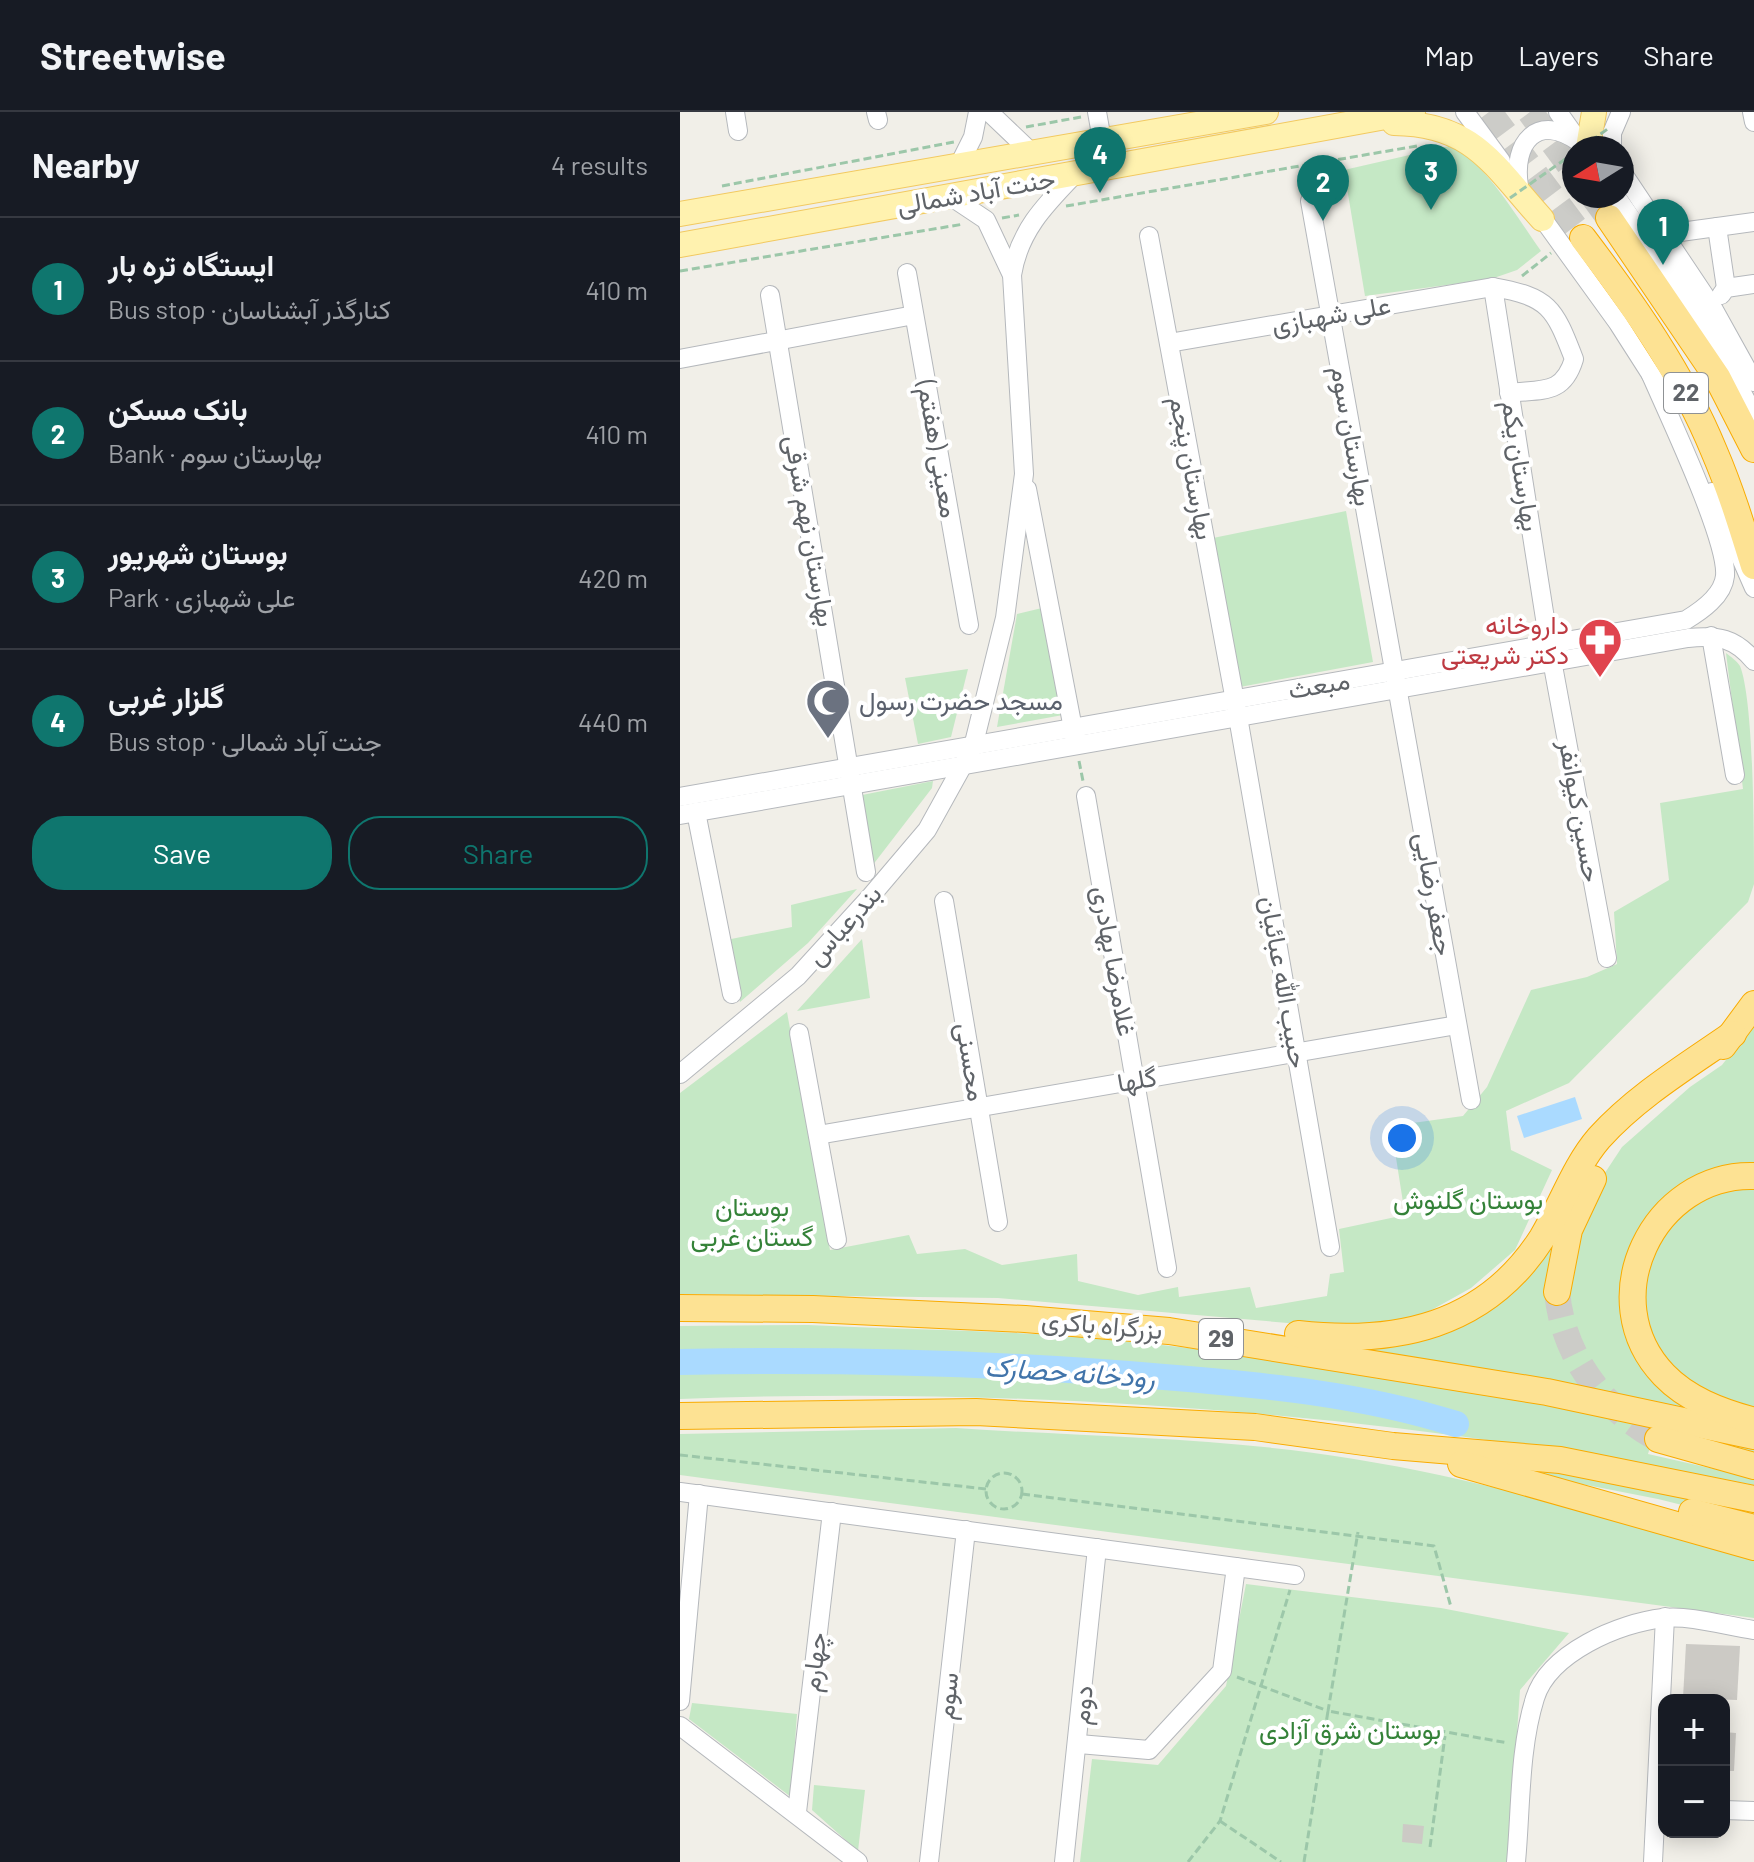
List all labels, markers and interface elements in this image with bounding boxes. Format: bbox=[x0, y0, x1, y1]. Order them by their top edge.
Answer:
text: Streetwise bbox=[40, 32, 226, 78]
text: Map bbox=[1424, 38, 1474, 72]
text: Layers bbox=[1518, 38, 1599, 72]
text: Share bbox=[1643, 38, 1714, 72]
pin: 4 bbox=[1074, 127, 1126, 193]
north arrow bbox=[1562, 136, 1634, 208]
text: Nearby bbox=[32, 144, 140, 185]
pin: 3 bbox=[1405, 144, 1457, 210]
text: 4 results bbox=[551, 149, 648, 180]
pin: 2 bbox=[1297, 155, 1349, 221]
street label: جنت آباد شمالی bbox=[894, 161, 1058, 222]
pin: 1 bbox=[1637, 199, 1689, 265]
text: ایستگاه تره بار bbox=[108, 246, 274, 282]
text: 1 bbox=[53, 274, 63, 305]
text: 410 m bbox=[586, 274, 648, 305]
street label: علی شهبازی bbox=[1269, 288, 1393, 341]
text: Bus stop · کنارگذر آبشناسان bbox=[108, 293, 391, 324]
street label: بهارستان سوم bbox=[1323, 363, 1381, 509]
road number: 22 bbox=[1664, 373, 1708, 413]
street label: معینی (هفتم) bbox=[909, 376, 967, 521]
text: بانک مسکن bbox=[108, 390, 248, 426]
street label: بهارستان پنجم bbox=[1160, 393, 1223, 543]
street label: بهارستان یکم bbox=[1494, 398, 1548, 534]
text: 2 bbox=[51, 418, 65, 449]
text: 410 m bbox=[586, 418, 648, 449]
street label: بهارستان نهم شرقی bbox=[776, 433, 844, 629]
text: Bank · بهارستان سوم bbox=[108, 437, 322, 468]
text: بوستان شهریور bbox=[108, 534, 288, 570]
text: 3 bbox=[51, 562, 65, 593]
text: 420 m bbox=[578, 562, 648, 593]
text: Park · علی شهبازی bbox=[108, 581, 295, 612]
place label: داروخانه دکتر شریعتی bbox=[1441, 608, 1569, 671]
pharmacy icon: داروخانه دکتر شریعتی bbox=[1576, 616, 1624, 679]
street label: مبعث bbox=[1286, 663, 1352, 705]
mosque icon: مسجد حضرت رسول bbox=[804, 677, 852, 740]
text: گلزار غربی bbox=[108, 678, 224, 714]
place label: مسجد حضرت رسول bbox=[859, 684, 1063, 717]
text: 4 bbox=[50, 706, 66, 737]
text: 440 m bbox=[578, 706, 648, 737]
text: Bus stop · جنت آباد شمالی bbox=[108, 725, 382, 756]
street label: حسین کیوانفر bbox=[1552, 736, 1609, 885]
button: Save bbox=[32, 816, 332, 890]
button: Share bbox=[348, 816, 648, 890]
street label: جعفر رضایی bbox=[1407, 830, 1462, 958]
street label: بندرعباس bbox=[799, 877, 888, 972]
street label: غلامرضا بهادری bbox=[1085, 883, 1144, 1039]
street label: حبیب الله عبائیان bbox=[1254, 893, 1316, 1070]
street label: محسنی bbox=[949, 1020, 994, 1104]
street label: گلها bbox=[1115, 1060, 1159, 1099]
your location bbox=[1382, 1118, 1422, 1158]
park label: بوستان گلنوش bbox=[1393, 1183, 1543, 1216]
park label: بوستان گستان غربی bbox=[691, 1190, 813, 1253]
street label: بزرگراه باکری bbox=[1040, 1303, 1164, 1346]
road number: 29 bbox=[1199, 1319, 1243, 1359]
water label: رودخانه حصارک bbox=[984, 1348, 1157, 1396]
street label: چهارم bbox=[794, 1630, 835, 1694]
street label: سوم bbox=[928, 1671, 966, 1721]
street label: دوم bbox=[1063, 1684, 1101, 1726]
map controls bbox=[1658, 1694, 1730, 1838]
button: + bbox=[1658, 1694, 1730, 1766]
park label: بوستان شرق آزادی bbox=[1259, 1713, 1441, 1746]
button: − bbox=[1658, 1766, 1730, 1838]

